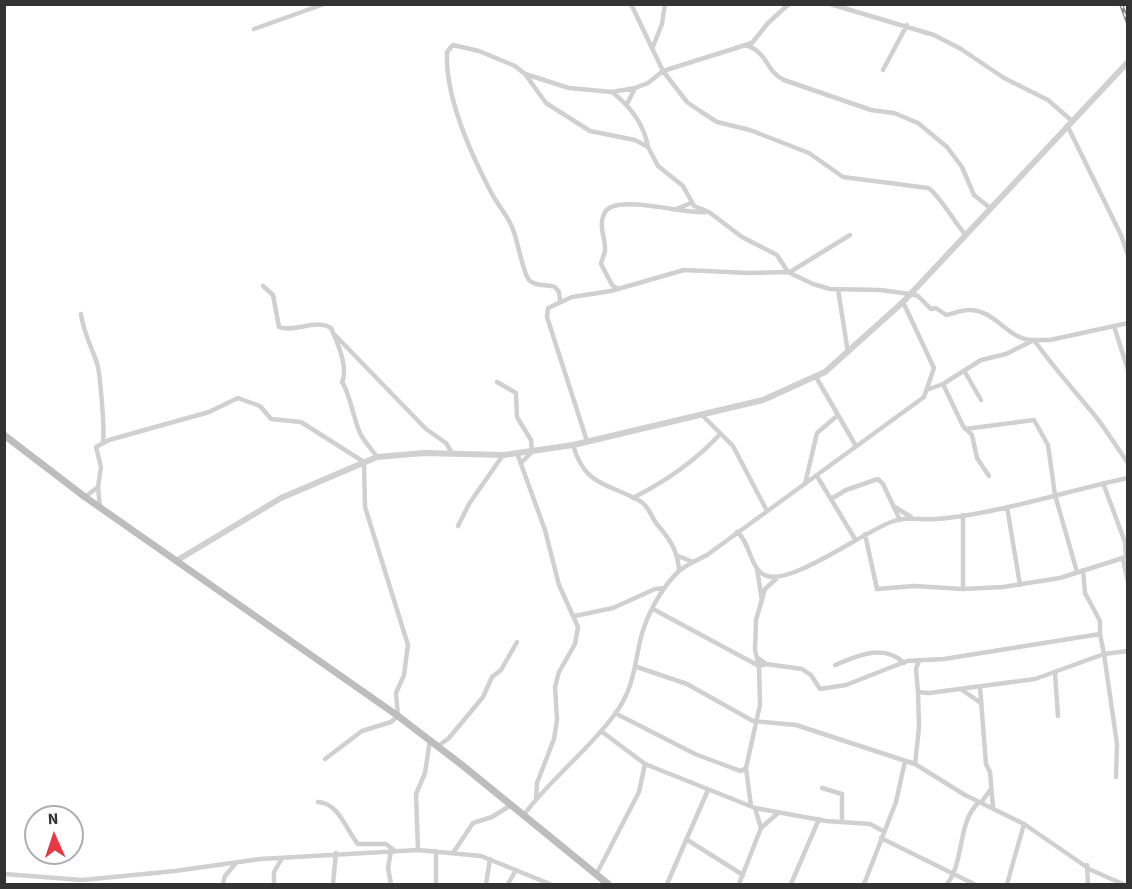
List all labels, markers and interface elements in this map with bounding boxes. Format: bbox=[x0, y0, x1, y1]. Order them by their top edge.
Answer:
north arrow bbox=[24, 805, 84, 865]
text: N bbox=[47, 808, 59, 830]

